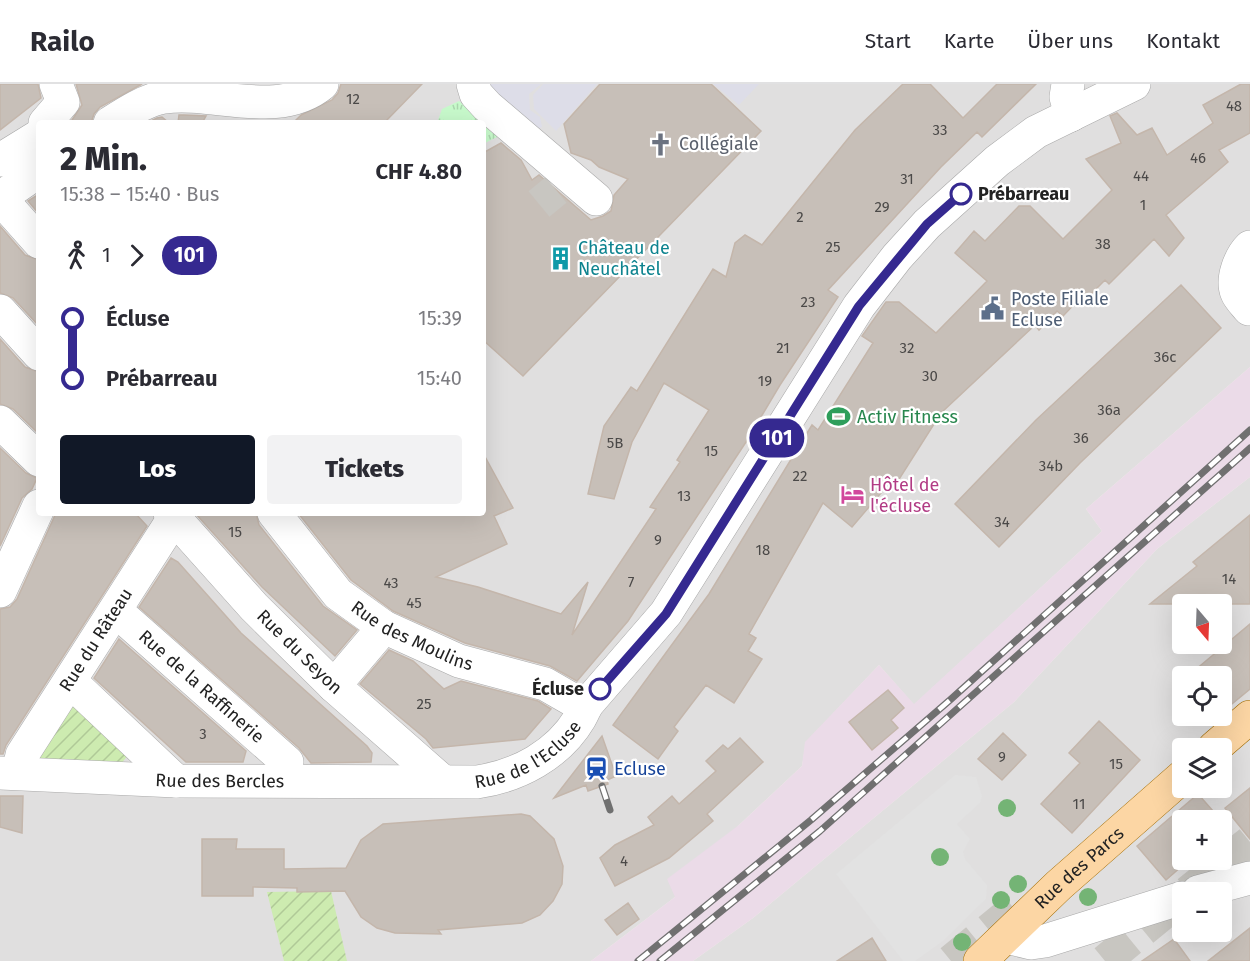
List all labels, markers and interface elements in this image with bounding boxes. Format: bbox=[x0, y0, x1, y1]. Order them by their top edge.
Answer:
text: Railo bbox=[30, 25, 95, 58]
text: Start bbox=[865, 28, 911, 54]
text: Karte bbox=[944, 28, 994, 54]
text: Über uns bbox=[1027, 28, 1113, 54]
text: Kontakt bbox=[1146, 28, 1220, 54]
house number: 12 bbox=[346, 90, 360, 108]
house number: 48 bbox=[1226, 97, 1242, 115]
house number: 33 bbox=[933, 121, 947, 139]
church icon: Collégiale bbox=[648, 131, 674, 157]
place label: Collégiale bbox=[679, 133, 759, 155]
text: 2 Min. bbox=[60, 139, 147, 179]
house number: 46 bbox=[1190, 149, 1206, 167]
text: CHF 4.80 bbox=[375, 158, 462, 185]
house number: 44 bbox=[1133, 167, 1149, 185]
house number: 31 bbox=[900, 170, 914, 188]
text: 15:38 – 15:40 · Bus bbox=[60, 182, 219, 206]
marker: Prébarreau bbox=[950, 183, 972, 205]
place label: Prébarreau bbox=[978, 183, 1069, 205]
house number: 1 bbox=[1140, 196, 1146, 214]
house number: 29 bbox=[874, 198, 890, 216]
house number: 2 bbox=[796, 208, 804, 226]
house number: 38 bbox=[1095, 235, 1111, 253]
place label: Château de Neuchâtel bbox=[578, 237, 670, 280]
house number: 25 bbox=[826, 238, 840, 256]
icon: walk bbox=[60, 239, 93, 272]
icon: forward bbox=[120, 239, 153, 272]
text: 101 bbox=[174, 242, 205, 268]
text: 1 bbox=[102, 243, 111, 267]
building icon: Château de Neuchâtel bbox=[547, 245, 573, 271]
place label: Poste Filiale Ecluse bbox=[1011, 288, 1109, 331]
house number: 23 bbox=[801, 293, 815, 311]
public building icon: Poste Filiale Ecluse bbox=[980, 296, 1006, 322]
text: Écluse bbox=[106, 305, 170, 332]
text: 15:39 bbox=[418, 306, 462, 330]
house number: 21 bbox=[776, 339, 790, 357]
house number: 32 bbox=[900, 339, 914, 357]
house number: 36c bbox=[1154, 348, 1176, 366]
text: Prébarreau bbox=[106, 365, 218, 392]
text: 15:40 bbox=[417, 366, 462, 390]
house number: 30 bbox=[922, 367, 938, 385]
house number: 19 bbox=[758, 372, 772, 390]
house number: 36a bbox=[1097, 401, 1121, 419]
sports icon: Activ Fitness bbox=[826, 404, 852, 430]
place label: Activ Fitness bbox=[857, 406, 958, 428]
line badge: 101 bbox=[742, 418, 812, 458]
text: 101 bbox=[761, 425, 793, 451]
house number: 36 bbox=[1073, 429, 1089, 447]
house number: 5B bbox=[607, 434, 623, 452]
button: Los bbox=[60, 435, 255, 504]
button: Tickets bbox=[267, 435, 462, 504]
house number: 15 bbox=[704, 442, 718, 460]
house number: 34b bbox=[1039, 457, 1063, 475]
house number: 22 bbox=[793, 467, 807, 485]
place label: Hôtel de l'écluse bbox=[870, 474, 939, 517]
hotel icon: Hôtel de l'écluse bbox=[839, 482, 865, 508]
house number: 13 bbox=[677, 487, 691, 505]
house number: 34 bbox=[994, 513, 1010, 531]
house number: 15 bbox=[228, 523, 242, 541]
house number: 9 bbox=[654, 531, 662, 549]
house number: 18 bbox=[756, 541, 770, 559]
house number: 14 bbox=[1222, 570, 1236, 588]
house number: 7 bbox=[628, 573, 635, 591]
house number: 43 bbox=[383, 574, 399, 592]
street label: Rue du Râteau bbox=[55, 584, 137, 696]
house number: 45 bbox=[406, 594, 422, 612]
north arrow bbox=[1172, 594, 1232, 654]
map controls bbox=[1172, 594, 1232, 942]
street label: Rue des Moulins bbox=[347, 596, 475, 675]
street label: Rue du Seyon bbox=[252, 605, 347, 699]
street label: Rue de la Raffinerie bbox=[134, 625, 269, 748]
button: locate bbox=[1172, 666, 1232, 726]
place label: Écluse bbox=[532, 677, 584, 700]
marker: Écluse bbox=[589, 678, 611, 700]
house number: 25 bbox=[417, 695, 431, 713]
street label: Rue de l'Ecluse bbox=[473, 716, 586, 793]
house number: 3 bbox=[199, 725, 207, 743]
button: layers bbox=[1172, 738, 1232, 798]
house number: 9 bbox=[998, 748, 1006, 766]
house number: 15 bbox=[1109, 755, 1123, 773]
station icon: Ecluse bbox=[583, 756, 609, 782]
place label: Ecluse bbox=[614, 758, 666, 780]
street label: Rue des Bercles bbox=[155, 769, 284, 792]
house number: 11 bbox=[1073, 795, 1085, 813]
button: + bbox=[1172, 810, 1232, 870]
street label: Rue des Parcs bbox=[1030, 822, 1128, 914]
house number: 4 bbox=[620, 852, 628, 870]
button: − bbox=[1172, 882, 1232, 942]

